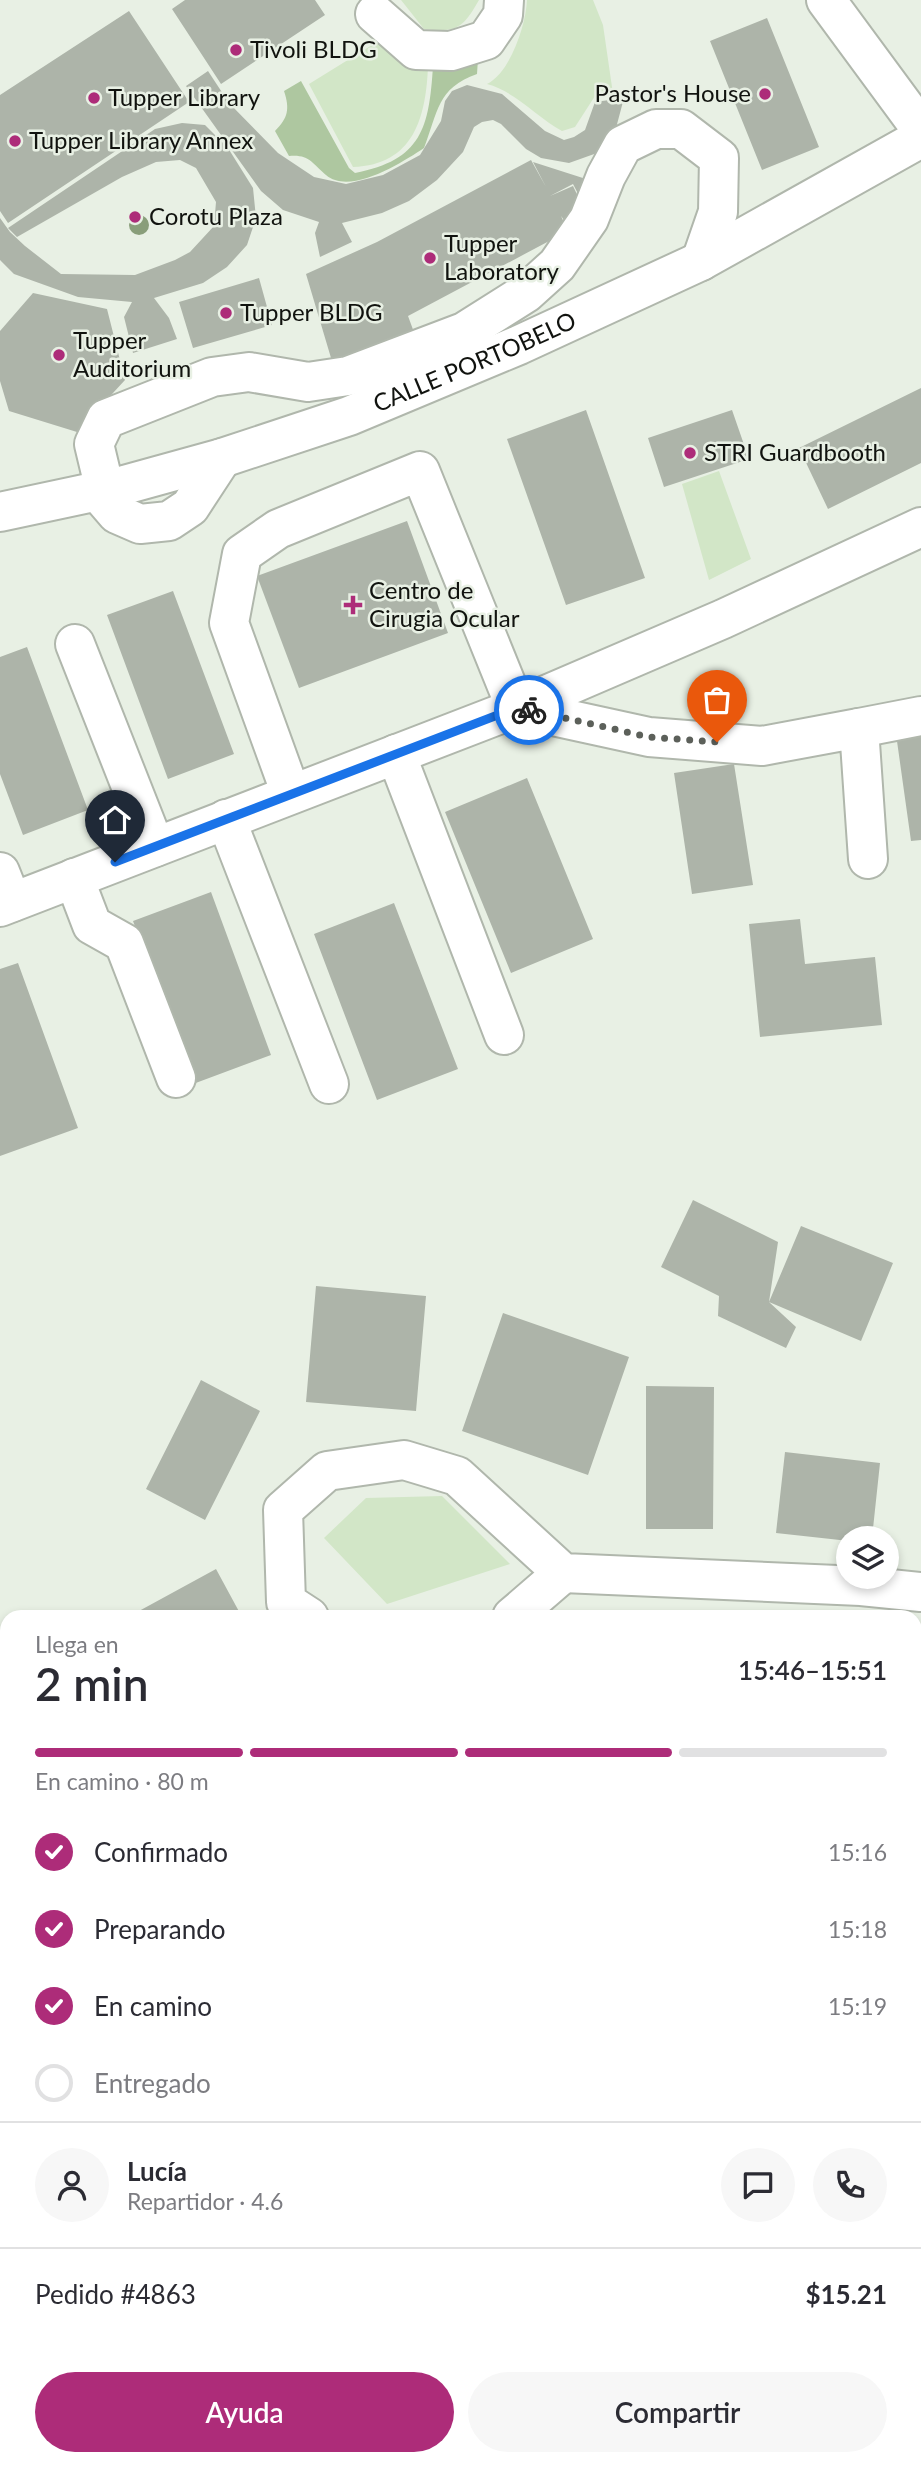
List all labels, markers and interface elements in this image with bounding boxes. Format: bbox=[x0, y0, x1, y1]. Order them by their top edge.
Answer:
place label: Tivoli BLDG bbox=[250, 34, 377, 63]
marker: Tivoli BLDG bbox=[228, 42, 244, 58]
place label: Pastor's House bbox=[595, 78, 751, 107]
place label: Tupper Library bbox=[108, 82, 261, 111]
marker: Pastor's House bbox=[757, 86, 773, 102]
marker: Tupper Library bbox=[86, 90, 102, 106]
place label: Tupper Library Annex bbox=[29, 125, 253, 154]
marker: Tupper Library Annex bbox=[7, 133, 23, 149]
place label: Corotu Plaza bbox=[149, 201, 283, 230]
marker: Corotu Plaza bbox=[127, 209, 143, 225]
place label: Tupper Laboratory bbox=[444, 228, 560, 285]
marker: Tupper Laboratory bbox=[422, 250, 438, 266]
place label: Tupper BLDG bbox=[240, 297, 383, 326]
marker: Tupper BLDG bbox=[218, 305, 234, 321]
street label: CALLE PORTOBELO bbox=[368, 305, 580, 417]
place label: Tupper Auditorium bbox=[73, 325, 191, 382]
marker: Tupper Auditorium bbox=[51, 347, 67, 363]
place label: STRI Guardbooth bbox=[704, 437, 886, 466]
marker: STRI Guardbooth bbox=[682, 445, 698, 461]
place label: Centro de Cirugia Ocular bbox=[369, 575, 520, 632]
marker: Centro de Cirugia Ocular bbox=[343, 595, 363, 615]
pin bbox=[687, 670, 747, 742]
courier bbox=[494, 675, 564, 745]
icon: bag bbox=[698, 681, 736, 719]
icon: bike bbox=[510, 691, 548, 729]
pin bbox=[85, 790, 145, 862]
icon: home bbox=[96, 801, 134, 839]
map controls bbox=[836, 1526, 899, 1589]
button: layers bbox=[836, 1526, 899, 1589]
text: Llega en bbox=[35, 1630, 119, 1658]
text: 15:46–15:51 bbox=[738, 1654, 887, 1686]
text: 2 min bbox=[35, 1656, 149, 1711]
text: En camino · 80 m bbox=[35, 1767, 209, 1795]
icon: check bbox=[35, 1833, 73, 1871]
text: Confirmado bbox=[94, 1836, 228, 1868]
text: 15:16 bbox=[828, 1838, 887, 1866]
icon: check bbox=[35, 1910, 73, 1948]
text: Preparando bbox=[94, 1913, 226, 1945]
text: 15:18 bbox=[828, 1915, 887, 1943]
icon: check bbox=[35, 1987, 73, 2025]
text: En camino bbox=[94, 1990, 212, 2022]
text: 15:19 bbox=[828, 1992, 887, 2020]
text: Entregado bbox=[94, 2067, 211, 2099]
button: person bbox=[35, 2148, 109, 2222]
button: chat bbox=[721, 2148, 795, 2222]
button: phone bbox=[813, 2148, 887, 2222]
text: Lucía bbox=[127, 2155, 187, 2187]
text: Repartidor · 4.6 bbox=[127, 2187, 283, 2215]
text: Pedido #4863 bbox=[35, 2278, 196, 2310]
text: $15.21 bbox=[805, 2278, 887, 2310]
button: Ayuda bbox=[35, 2372, 454, 2452]
button: Compartir bbox=[468, 2372, 887, 2452]

